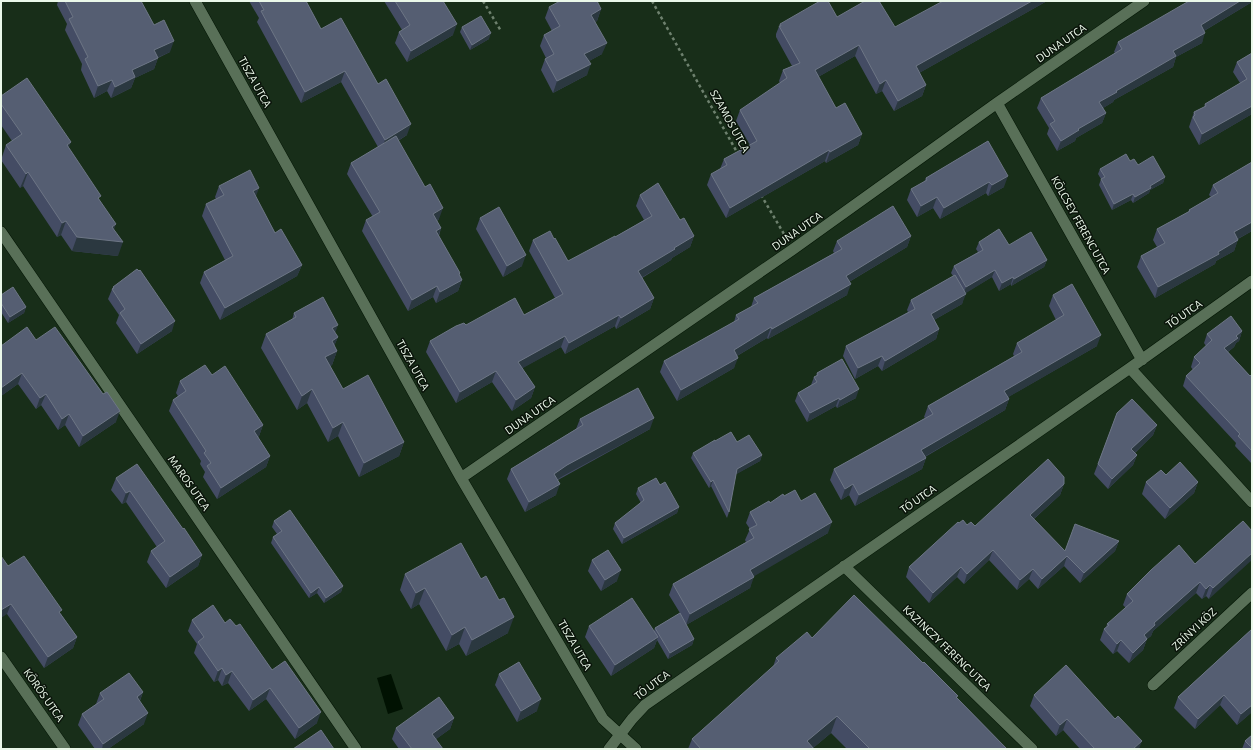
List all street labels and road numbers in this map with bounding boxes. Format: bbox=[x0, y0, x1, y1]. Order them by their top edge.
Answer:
street label: DUNA UTCA bbox=[1034, 21, 1088, 65]
street label: TISZA UTCA bbox=[236, 55, 274, 109]
street label: SZAMOS UTCA bbox=[708, 88, 752, 154]
street label: KÖLCSEY FERENC UTCA bbox=[1049, 173, 1114, 276]
street label: DUNA UTCA bbox=[770, 209, 824, 253]
street label: TÓ UTCA bbox=[1163, 296, 1204, 331]
street label: TISZA UTCA bbox=[394, 338, 432, 392]
street label: DUNA UTCA bbox=[503, 393, 557, 437]
street label: MAROS UTCA bbox=[166, 453, 212, 513]
street label: TÓ UTCA bbox=[897, 481, 938, 516]
street label: KAZINCZY FERENC UTCA bbox=[901, 603, 994, 693]
street label: ZRÍNYI KÖZ bbox=[1169, 605, 1219, 653]
street label: TISZA UTCA bbox=[556, 618, 594, 672]
street label: KÖRÖS UTCA bbox=[21, 666, 67, 724]
street label: TÓ UTCA bbox=[631, 667, 672, 702]

